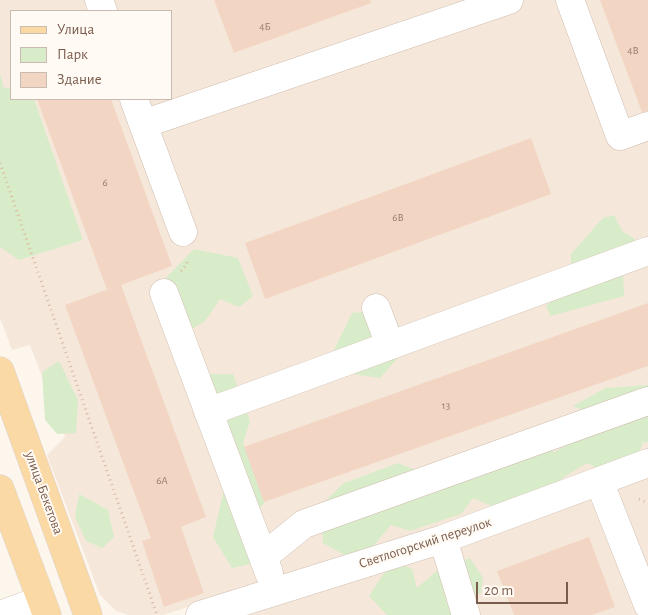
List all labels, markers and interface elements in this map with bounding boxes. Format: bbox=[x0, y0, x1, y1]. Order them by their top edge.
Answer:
legend bbox=[10, 10, 172, 100]
house number: 4Б bbox=[259, 20, 271, 34]
text: Улица bbox=[57, 22, 94, 37]
house number: 4В bbox=[627, 44, 639, 58]
text: Парк bbox=[57, 47, 88, 62]
text: Здание bbox=[57, 72, 102, 87]
house number: 6 bbox=[102, 176, 108, 190]
house number: 6В bbox=[392, 211, 404, 225]
house number: 13 bbox=[442, 399, 450, 413]
street label: улица Бекетова bbox=[21, 449, 67, 537]
house number: 6А bbox=[156, 474, 168, 488]
street label: Светлогорский переулок bbox=[357, 514, 493, 572]
scale bar bbox=[478, 572, 570, 604]
text: 20 m bbox=[484, 583, 513, 598]

